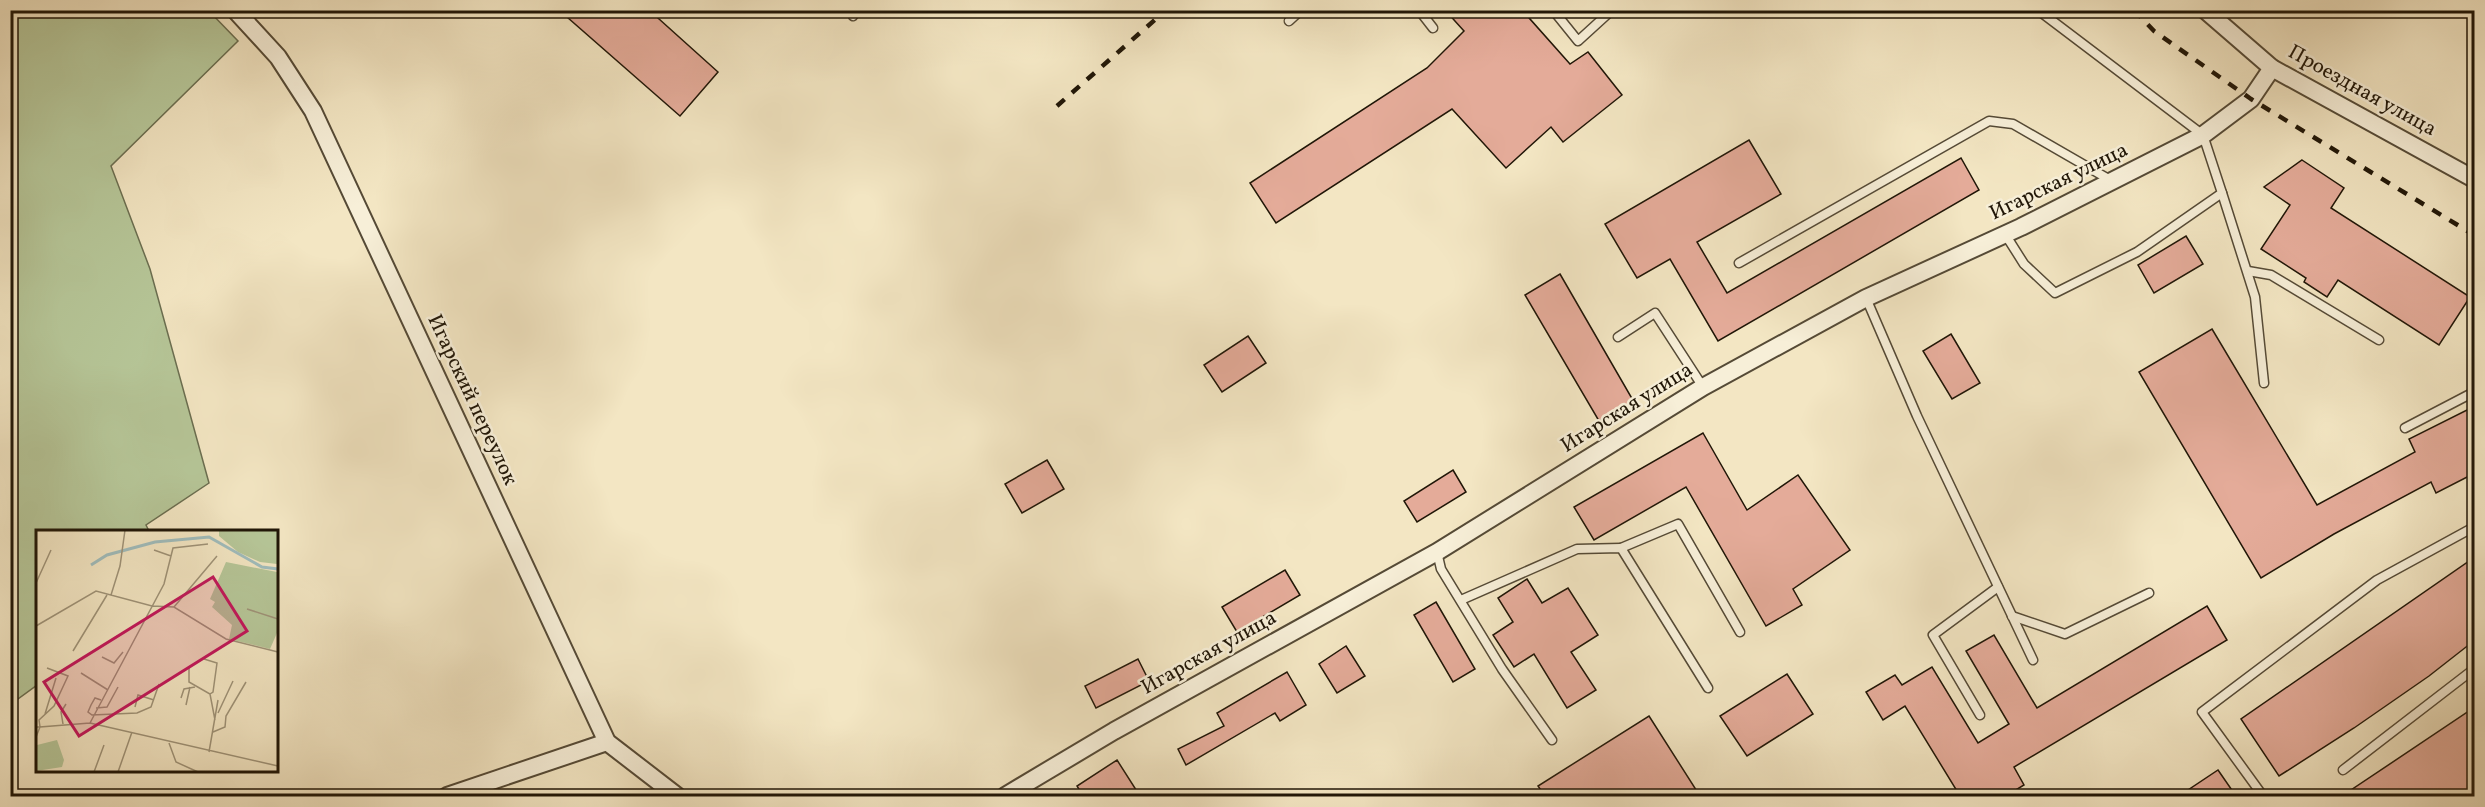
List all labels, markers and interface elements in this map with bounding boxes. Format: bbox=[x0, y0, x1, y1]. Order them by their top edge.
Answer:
street label: Проездная улица bbox=[2282, 38, 2442, 144]
street label: Игарская улица bbox=[1985, 136, 2133, 228]
street label: Игарский переулок bbox=[420, 310, 524, 490]
street label: Игарская улица bbox=[1555, 356, 1699, 460]
inset map bbox=[36, 530, 278, 771]
street label: Игарская улица bbox=[1136, 604, 1282, 702]

